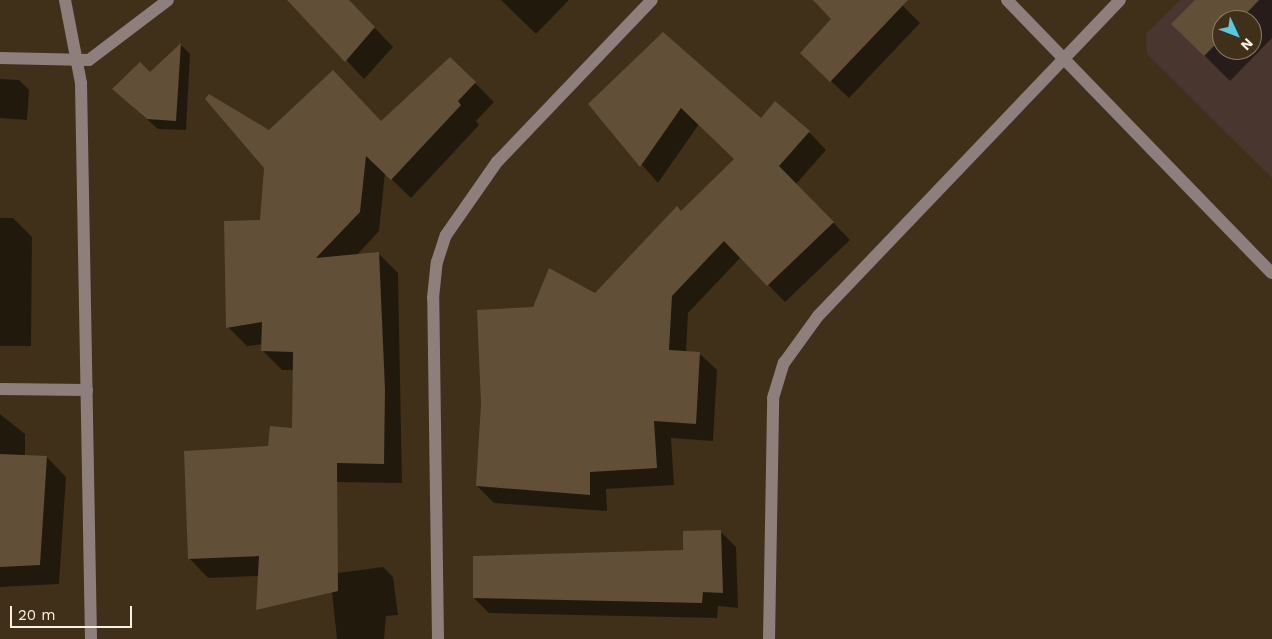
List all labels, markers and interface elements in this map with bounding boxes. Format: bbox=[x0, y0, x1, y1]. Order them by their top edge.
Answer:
north arrow bbox=[1212, 10, 1262, 60]
text: N bbox=[1238, 35, 1257, 54]
scale bar bbox=[12, 596, 135, 628]
text: 20 m bbox=[18, 606, 56, 624]

